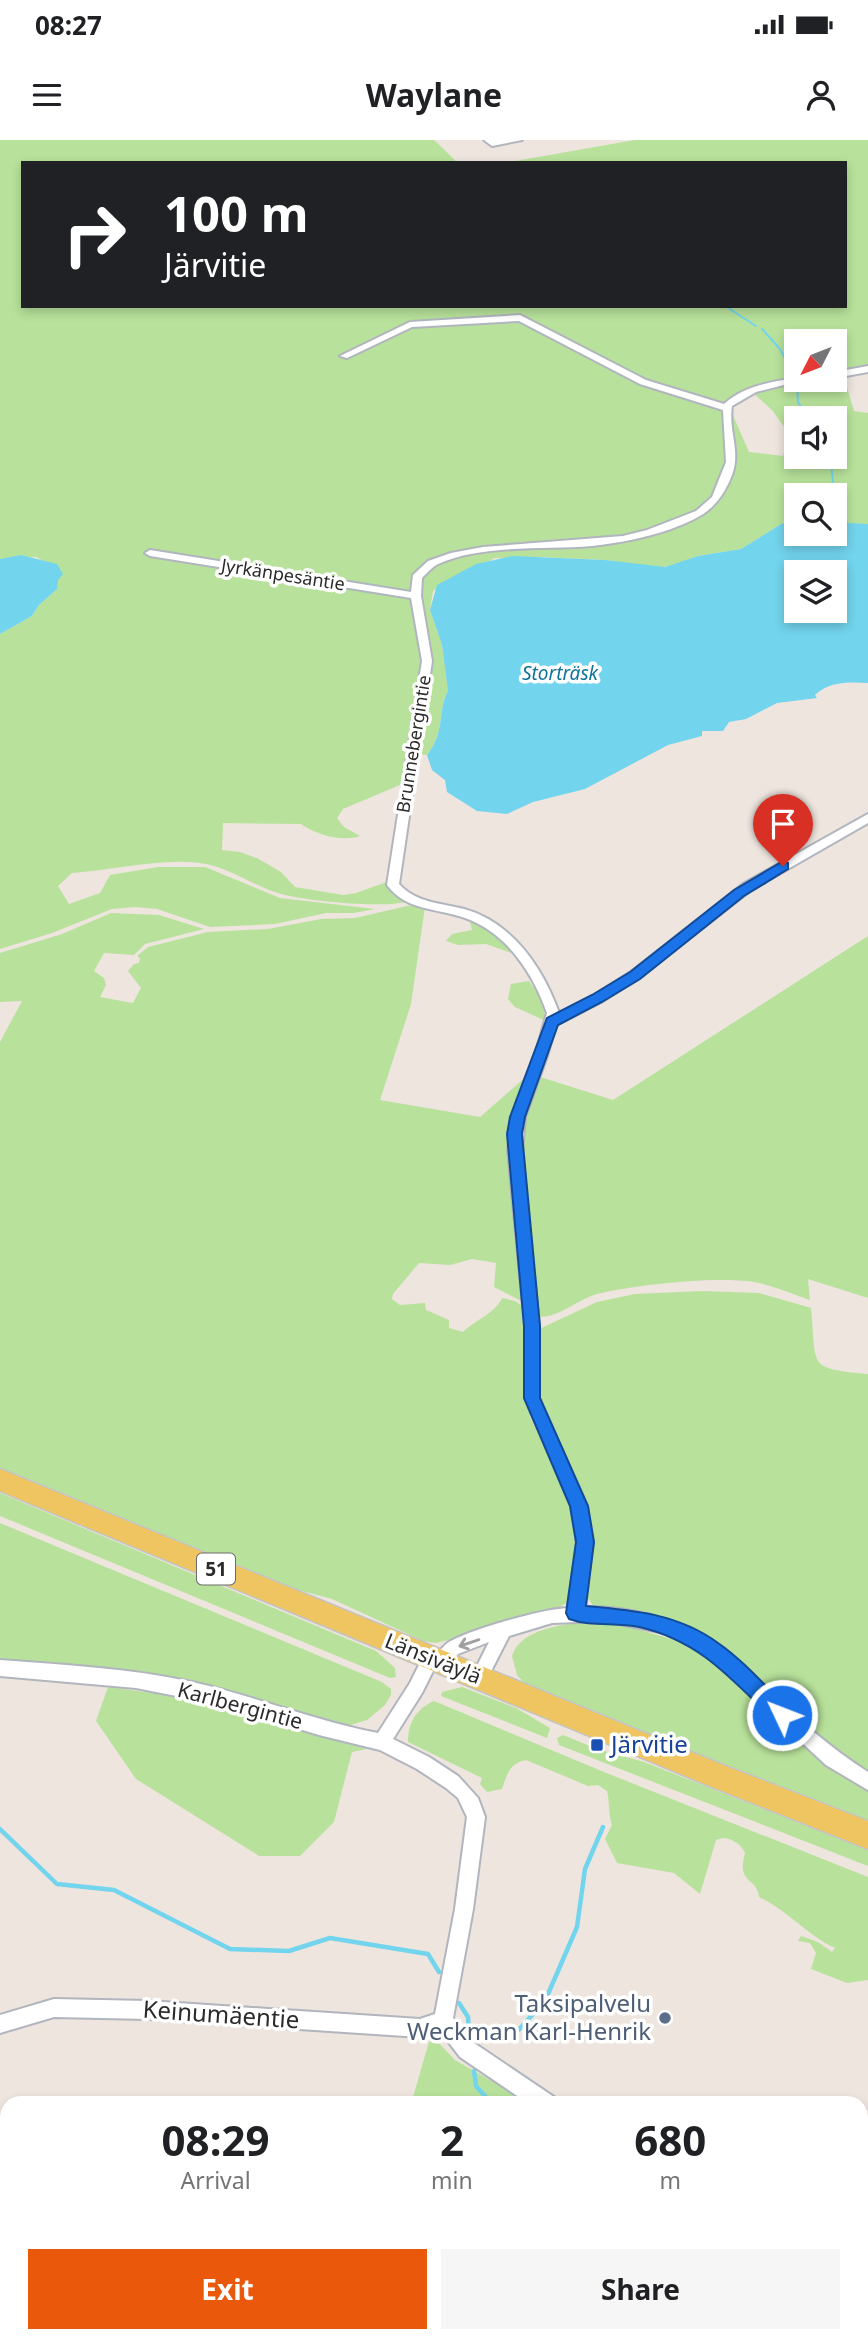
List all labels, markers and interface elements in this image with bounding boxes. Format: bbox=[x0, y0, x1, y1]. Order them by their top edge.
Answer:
text: 08:27 bbox=[35, 7, 102, 43]
text: Waylane bbox=[366, 73, 502, 116]
icon: menu bbox=[28, 76, 66, 114]
icon: person bbox=[802, 76, 840, 114]
text: 100 m bbox=[164, 180, 309, 246]
icon: right bbox=[49, 189, 140, 280]
text: Järvitie bbox=[164, 243, 266, 286]
north arrow bbox=[784, 329, 847, 392]
map controls bbox=[784, 329, 847, 623]
button: sound bbox=[784, 406, 847, 469]
button: search bbox=[784, 483, 847, 546]
street label: Jyrkänpesäntie bbox=[218, 552, 347, 596]
button: layers bbox=[784, 560, 847, 623]
water label: Storträsk bbox=[522, 660, 599, 686]
street label: Brunnebergintie bbox=[390, 673, 436, 814]
pin bbox=[753, 794, 813, 866]
icon: arrive bbox=[764, 805, 802, 843]
road number: 51 bbox=[197, 1554, 235, 1584]
street label: Länsiväylä bbox=[381, 1626, 486, 1690]
one-way arrow bbox=[458, 1638, 480, 1650]
street label: Karlbergintie bbox=[175, 1675, 306, 1735]
position arrow bbox=[745, 1678, 819, 1752]
place label: Järvitie bbox=[609, 1727, 688, 1760]
marker: Järvitie bbox=[589, 1737, 605, 1753]
place label: Taksipalvelu Weckman Karl-Henrik bbox=[407, 1986, 651, 2047]
street label: Keinumäentie bbox=[142, 1992, 301, 2035]
marker: Taksipalvelu Weckman Karl-Henrik bbox=[657, 2010, 673, 2026]
text: 08:29 bbox=[162, 2111, 269, 2168]
text: 2 bbox=[440, 2111, 464, 2168]
text: 680 bbox=[634, 2111, 706, 2168]
text: Arrival bbox=[180, 2164, 251, 2196]
text: min bbox=[431, 2164, 473, 2196]
text: m bbox=[660, 2164, 681, 2196]
button: Exit bbox=[28, 2249, 427, 2329]
button: Share bbox=[441, 2249, 840, 2329]

